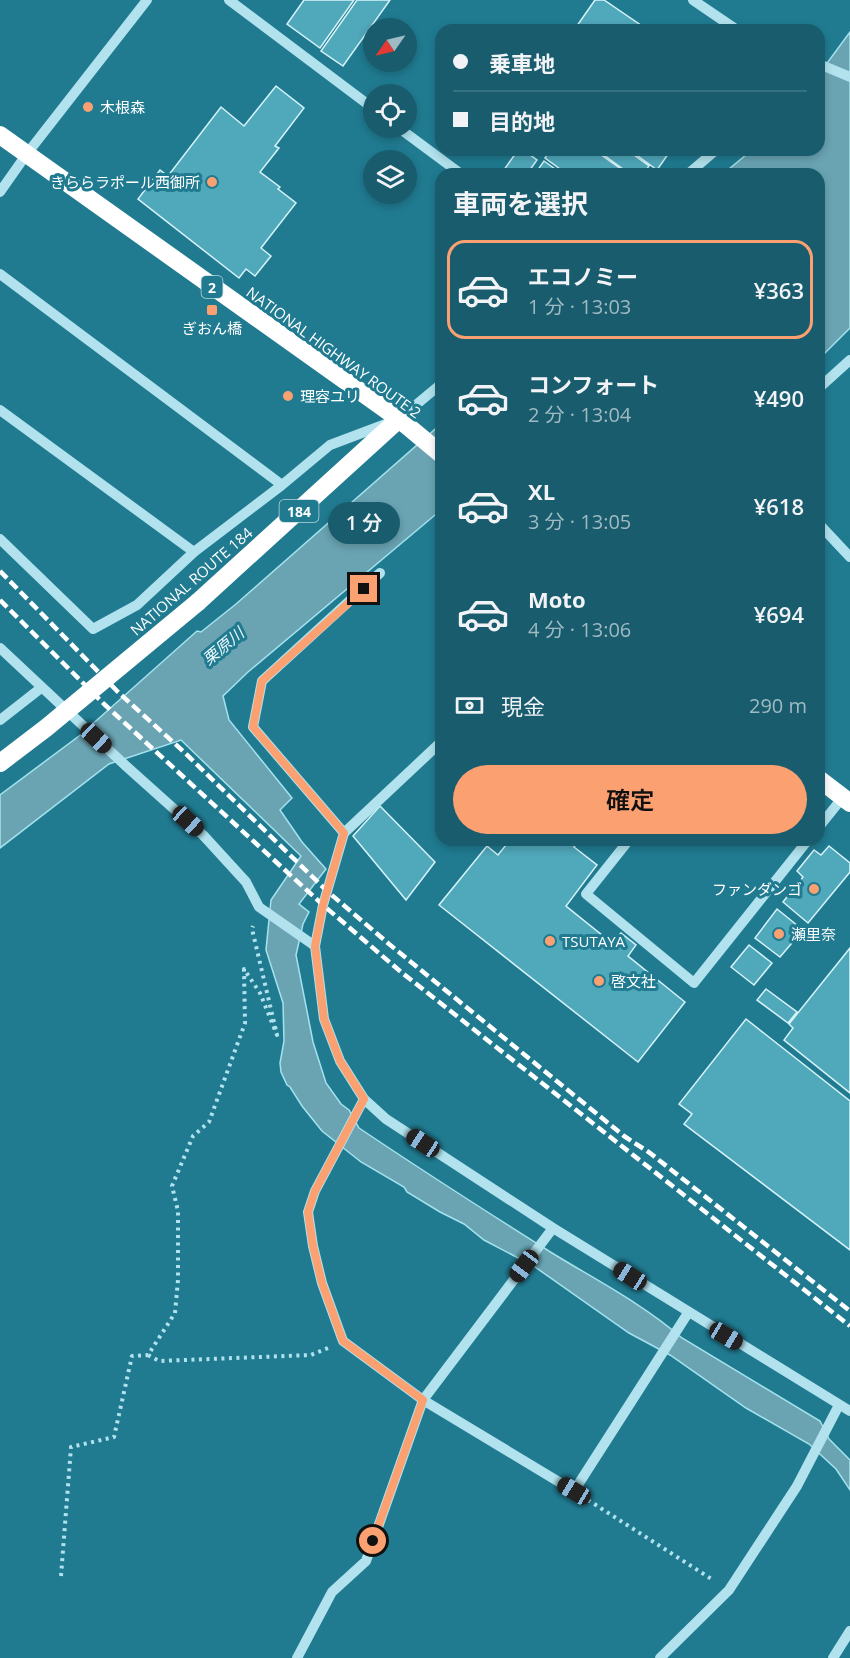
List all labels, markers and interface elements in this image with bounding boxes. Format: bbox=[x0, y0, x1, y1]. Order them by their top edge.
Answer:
north arrow bbox=[363, 18, 417, 72]
map controls bbox=[363, 18, 417, 204]
text: 乗車地 bbox=[489, 48, 555, 78]
button: locate bbox=[363, 84, 417, 138]
place label: 木根森 bbox=[100, 97, 145, 117]
marker: 木根森 bbox=[81, 100, 95, 114]
text: 目的地 bbox=[489, 106, 555, 136]
button: layers bbox=[363, 150, 417, 204]
place label: きららラポール西御所 bbox=[50, 172, 200, 192]
marker: きららラポール西御所 bbox=[205, 175, 219, 189]
text: 車両を選択 bbox=[453, 185, 588, 222]
text: エコノミー bbox=[528, 261, 638, 291]
icon: car bbox=[456, 263, 510, 317]
text: ¥363 bbox=[754, 275, 804, 305]
road number: 2 bbox=[202, 276, 222, 298]
street label: NATIONAL HIGHWAY ROUTE 2 bbox=[243, 282, 425, 422]
text: 1 分 · 13:03 bbox=[528, 293, 631, 320]
marker: ぎおん橋 bbox=[205, 303, 219, 317]
place label: ぎおん橋 bbox=[182, 318, 242, 338]
text: コンフォート bbox=[528, 369, 659, 399]
icon: car bbox=[456, 371, 510, 425]
text: ¥490 bbox=[754, 383, 804, 413]
place label: 理容ユリ bbox=[300, 386, 360, 406]
marker: 理容ユリ bbox=[281, 389, 295, 403]
text: 2 分 · 13:04 bbox=[528, 401, 631, 428]
text: XL bbox=[528, 476, 555, 506]
icon: car bbox=[456, 479, 510, 533]
text: ¥618 bbox=[754, 491, 804, 521]
road number: 184 bbox=[280, 500, 318, 522]
callout: 1 分 bbox=[328, 502, 400, 544]
text: 3 分 · 13:05 bbox=[528, 508, 631, 535]
text: 1 分 bbox=[346, 509, 382, 536]
street label: NATIONAL ROUTE 184 bbox=[126, 522, 257, 640]
route end bbox=[350, 575, 377, 602]
text: Moto bbox=[528, 584, 586, 614]
icon: car bbox=[456, 587, 510, 641]
text: ¥694 bbox=[754, 599, 804, 629]
text: 4 分 · 13:06 bbox=[528, 616, 631, 643]
water label: 栗原川 bbox=[198, 621, 250, 670]
icon: cash bbox=[453, 689, 486, 722]
text: 現金 bbox=[501, 691, 545, 721]
text: 290 m bbox=[749, 692, 807, 719]
car bbox=[77, 719, 115, 757]
button: 確定 bbox=[453, 765, 807, 834]
car bbox=[169, 802, 207, 840]
place label: ファンダンゴ bbox=[712, 879, 802, 899]
marker: ファンダンゴ bbox=[807, 882, 821, 896]
place label: 瀬里奈 bbox=[791, 924, 836, 944]
marker: 瀬里奈 bbox=[772, 927, 786, 941]
place label: TSUTAYA bbox=[562, 931, 626, 951]
marker: TSUTAYA bbox=[543, 934, 557, 948]
place label: 啓文社 bbox=[611, 971, 656, 991]
marker: 啓文社 bbox=[592, 974, 606, 988]
car bbox=[403, 1126, 443, 1160]
car bbox=[506, 1246, 542, 1286]
car bbox=[610, 1259, 650, 1293]
car bbox=[706, 1319, 746, 1353]
car bbox=[554, 1474, 594, 1508]
route start bbox=[359, 1527, 386, 1554]

